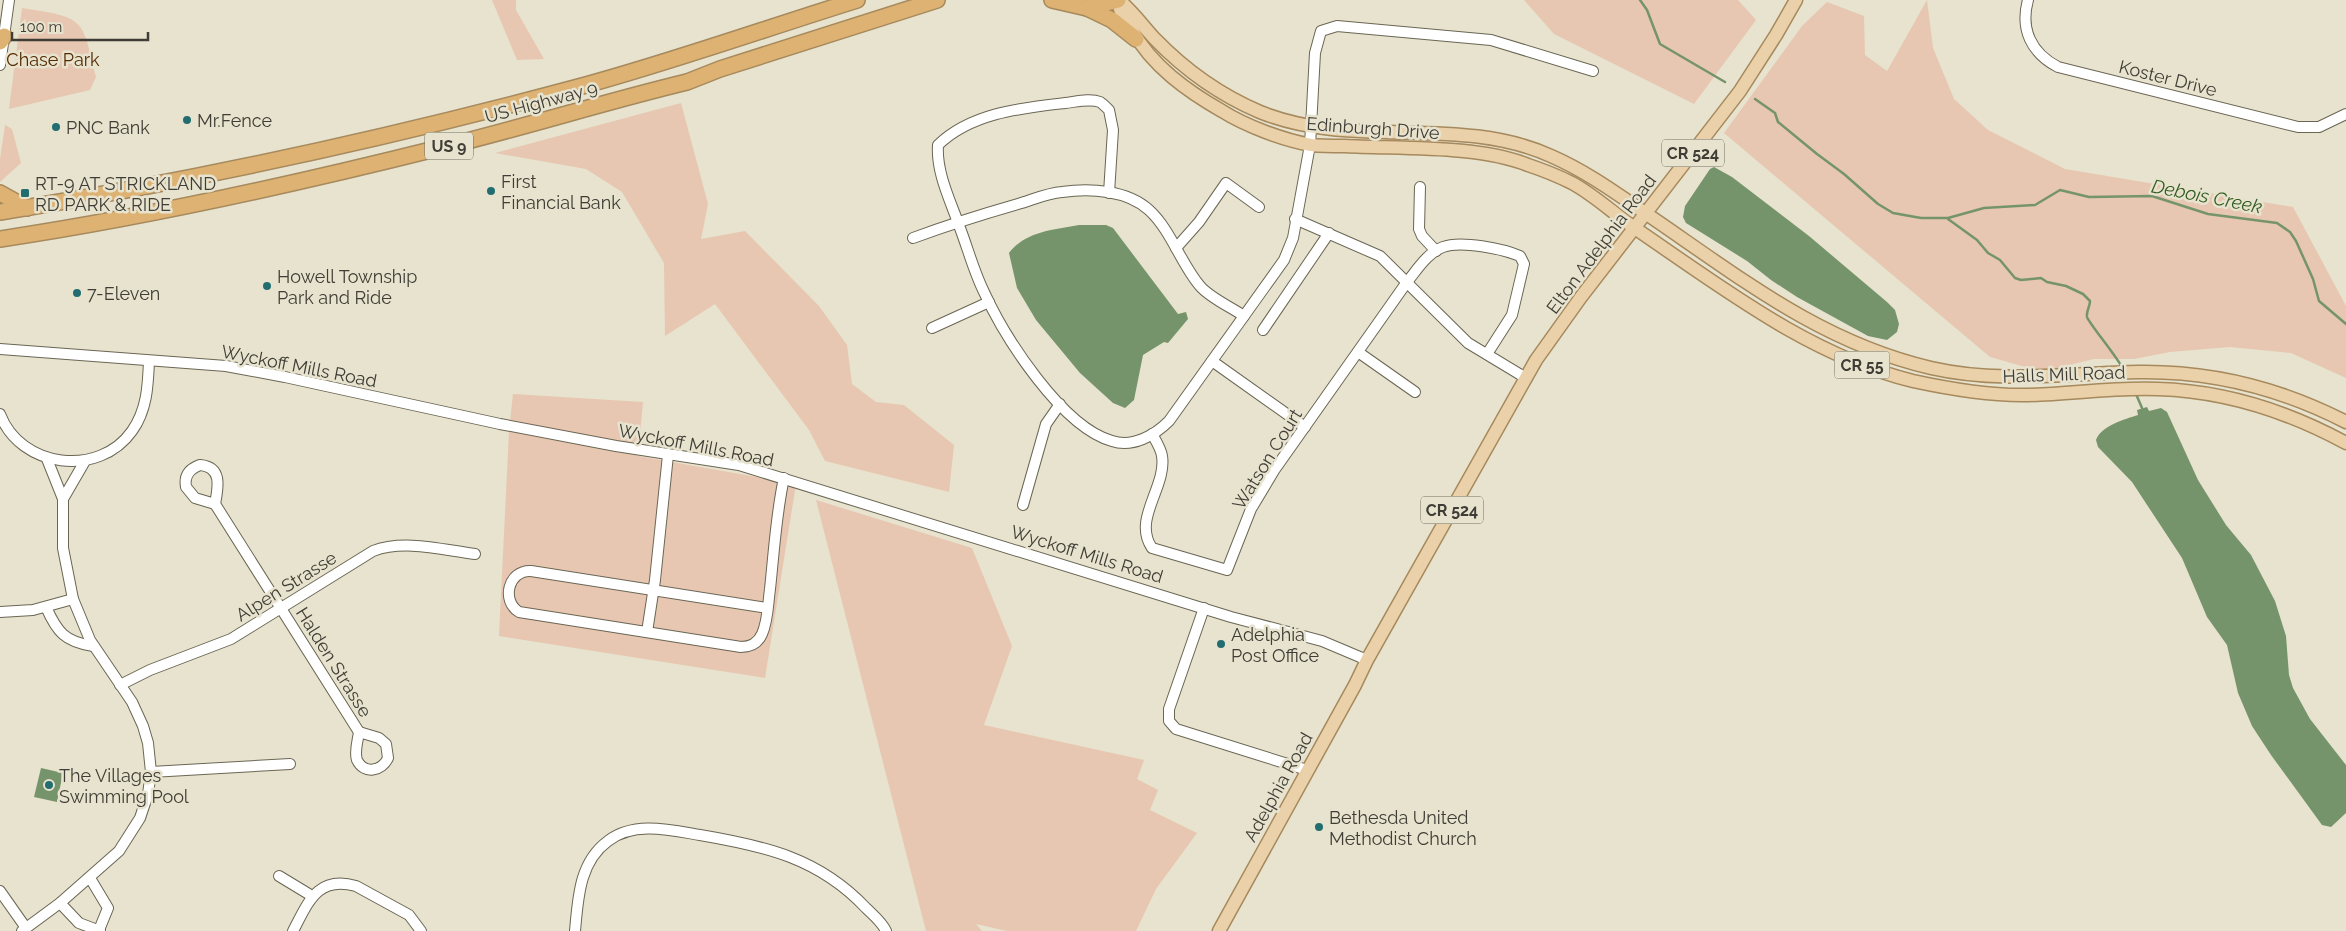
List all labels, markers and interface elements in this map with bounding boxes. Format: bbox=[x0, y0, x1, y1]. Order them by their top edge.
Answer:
scale bar bbox=[12, 10, 149, 42]
text: 100 m bbox=[20, 18, 62, 36]
park label: Chase Park bbox=[6, 49, 100, 70]
street label: Koster Drive bbox=[2117, 56, 2220, 100]
street label: US Highway 9 bbox=[482, 77, 600, 127]
place label: Mr.Fence bbox=[197, 110, 273, 131]
street label: Edinburgh Drive bbox=[1306, 113, 1441, 143]
marker: Mr.Fence bbox=[181, 114, 193, 126]
place label: PNC Bank bbox=[66, 117, 150, 138]
marker: PNC Bank bbox=[50, 121, 62, 133]
road number: US 9 bbox=[425, 132, 473, 160]
road number: CR 524 bbox=[1662, 140, 1724, 167]
street label: Elton Adelphia Road bbox=[1542, 170, 1660, 318]
place label: First Financial Bank bbox=[501, 171, 621, 213]
place label: RT-9 AT STRICKLAND RD PARK & RIDE bbox=[35, 173, 216, 215]
water label: Debois Creek bbox=[2150, 174, 2264, 218]
marker: First Financial Bank bbox=[485, 185, 497, 197]
marker: RT-9 AT STRICKLAND RD PARK & RIDE bbox=[19, 187, 31, 199]
place label: Howell Township Park and Ride bbox=[277, 266, 417, 308]
marker: Howell Township Park and Ride bbox=[261, 280, 273, 292]
place label: 7-Eleven bbox=[87, 283, 160, 304]
marker: 7-Eleven bbox=[71, 287, 83, 299]
street label: Wyckoff Mills Road bbox=[219, 341, 379, 391]
road number: CR 55 bbox=[1834, 352, 1890, 378]
street label: Halls Mill Road bbox=[2002, 361, 2126, 387]
street label: Watson Court bbox=[1228, 405, 1306, 513]
street label: Wyckoff Mills Road bbox=[616, 420, 776, 470]
road number: CR 524 bbox=[1421, 496, 1483, 524]
street label: Wyckoff Mills Road bbox=[1008, 521, 1166, 587]
street label: Alpen Strasse bbox=[232, 546, 341, 625]
street label: Halden Strasse bbox=[292, 603, 376, 721]
place label: Adelphia Post Office bbox=[1231, 624, 1320, 666]
marker: Adelphia Post Office bbox=[1215, 638, 1227, 650]
street label: Adelphia Road bbox=[1239, 729, 1317, 845]
place label: The Villages Swimming Pool bbox=[59, 765, 189, 807]
marker: The Villages Swimming Pool bbox=[43, 779, 55, 791]
place label: Bethesda United Methodist Church bbox=[1329, 807, 1477, 849]
marker: Bethesda United Methodist Church bbox=[1313, 821, 1325, 833]

